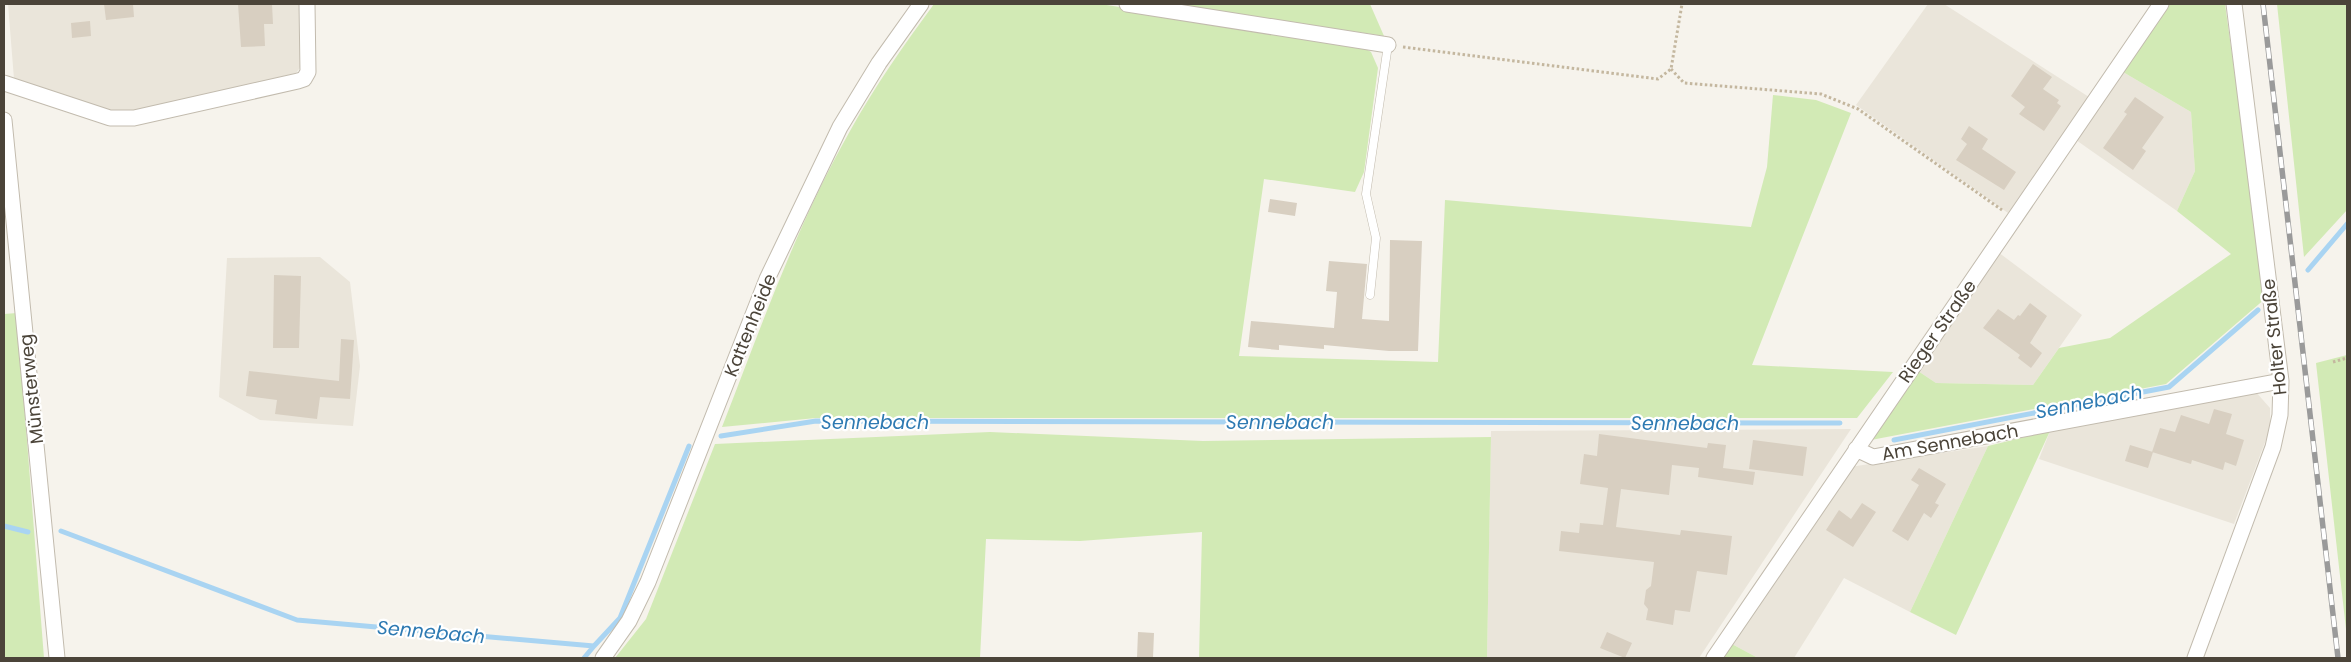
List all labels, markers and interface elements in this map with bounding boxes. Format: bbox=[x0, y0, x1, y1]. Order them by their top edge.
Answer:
street label: Kattenheide bbox=[718, 270, 782, 380]
street label: Rieger Straße bbox=[1892, 274, 1982, 388]
street label: Holter Straße bbox=[2255, 277, 2293, 397]
street label: Münsterweg bbox=[13, 333, 49, 445]
water label: Sennebach bbox=[2033, 378, 2145, 426]
water label: Sennebach bbox=[821, 409, 929, 436]
water label: Sennebach bbox=[1226, 409, 1334, 436]
water label: Sennebach bbox=[1631, 410, 1739, 437]
street label: Am Sennebach bbox=[1880, 418, 2020, 466]
water label: Sennebach bbox=[376, 614, 486, 650]

